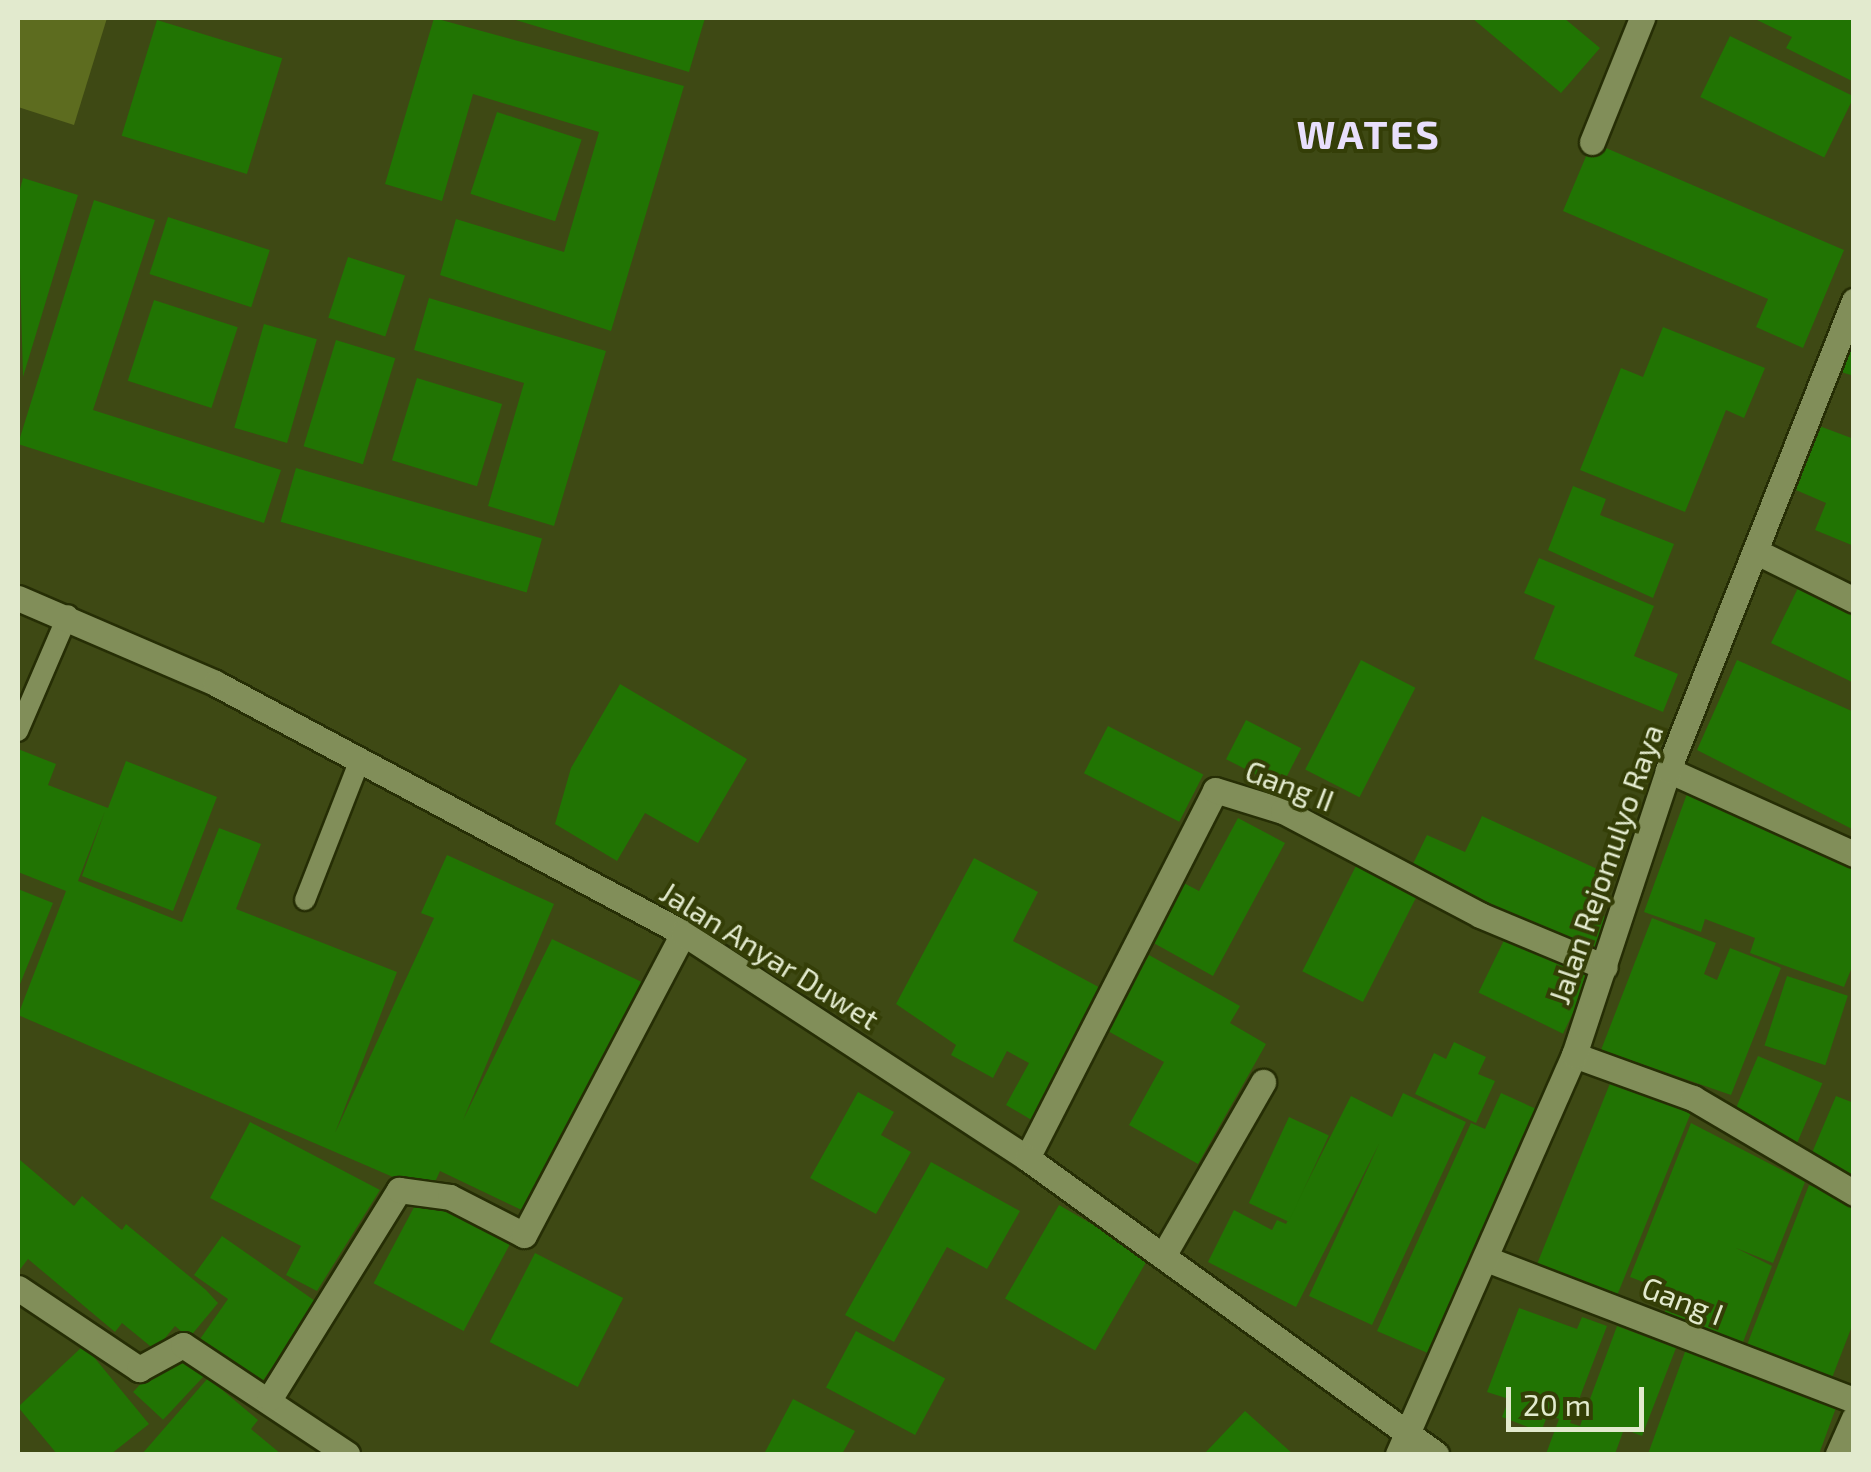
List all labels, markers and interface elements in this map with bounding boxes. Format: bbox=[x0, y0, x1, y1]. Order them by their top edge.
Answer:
district label: WATES bbox=[1296, 109, 1442, 157]
street label: Jalan Rejomulyo Raya bbox=[1540, 719, 1670, 1009]
street label: Gang II bbox=[1241, 752, 1339, 818]
street label: Jalan Anyar Duwet bbox=[653, 873, 887, 1037]
street label: Gang I bbox=[1637, 1268, 1729, 1332]
scale bar bbox=[1511, 1367, 1648, 1429]
text: 20 m bbox=[1523, 1386, 1591, 1422]

